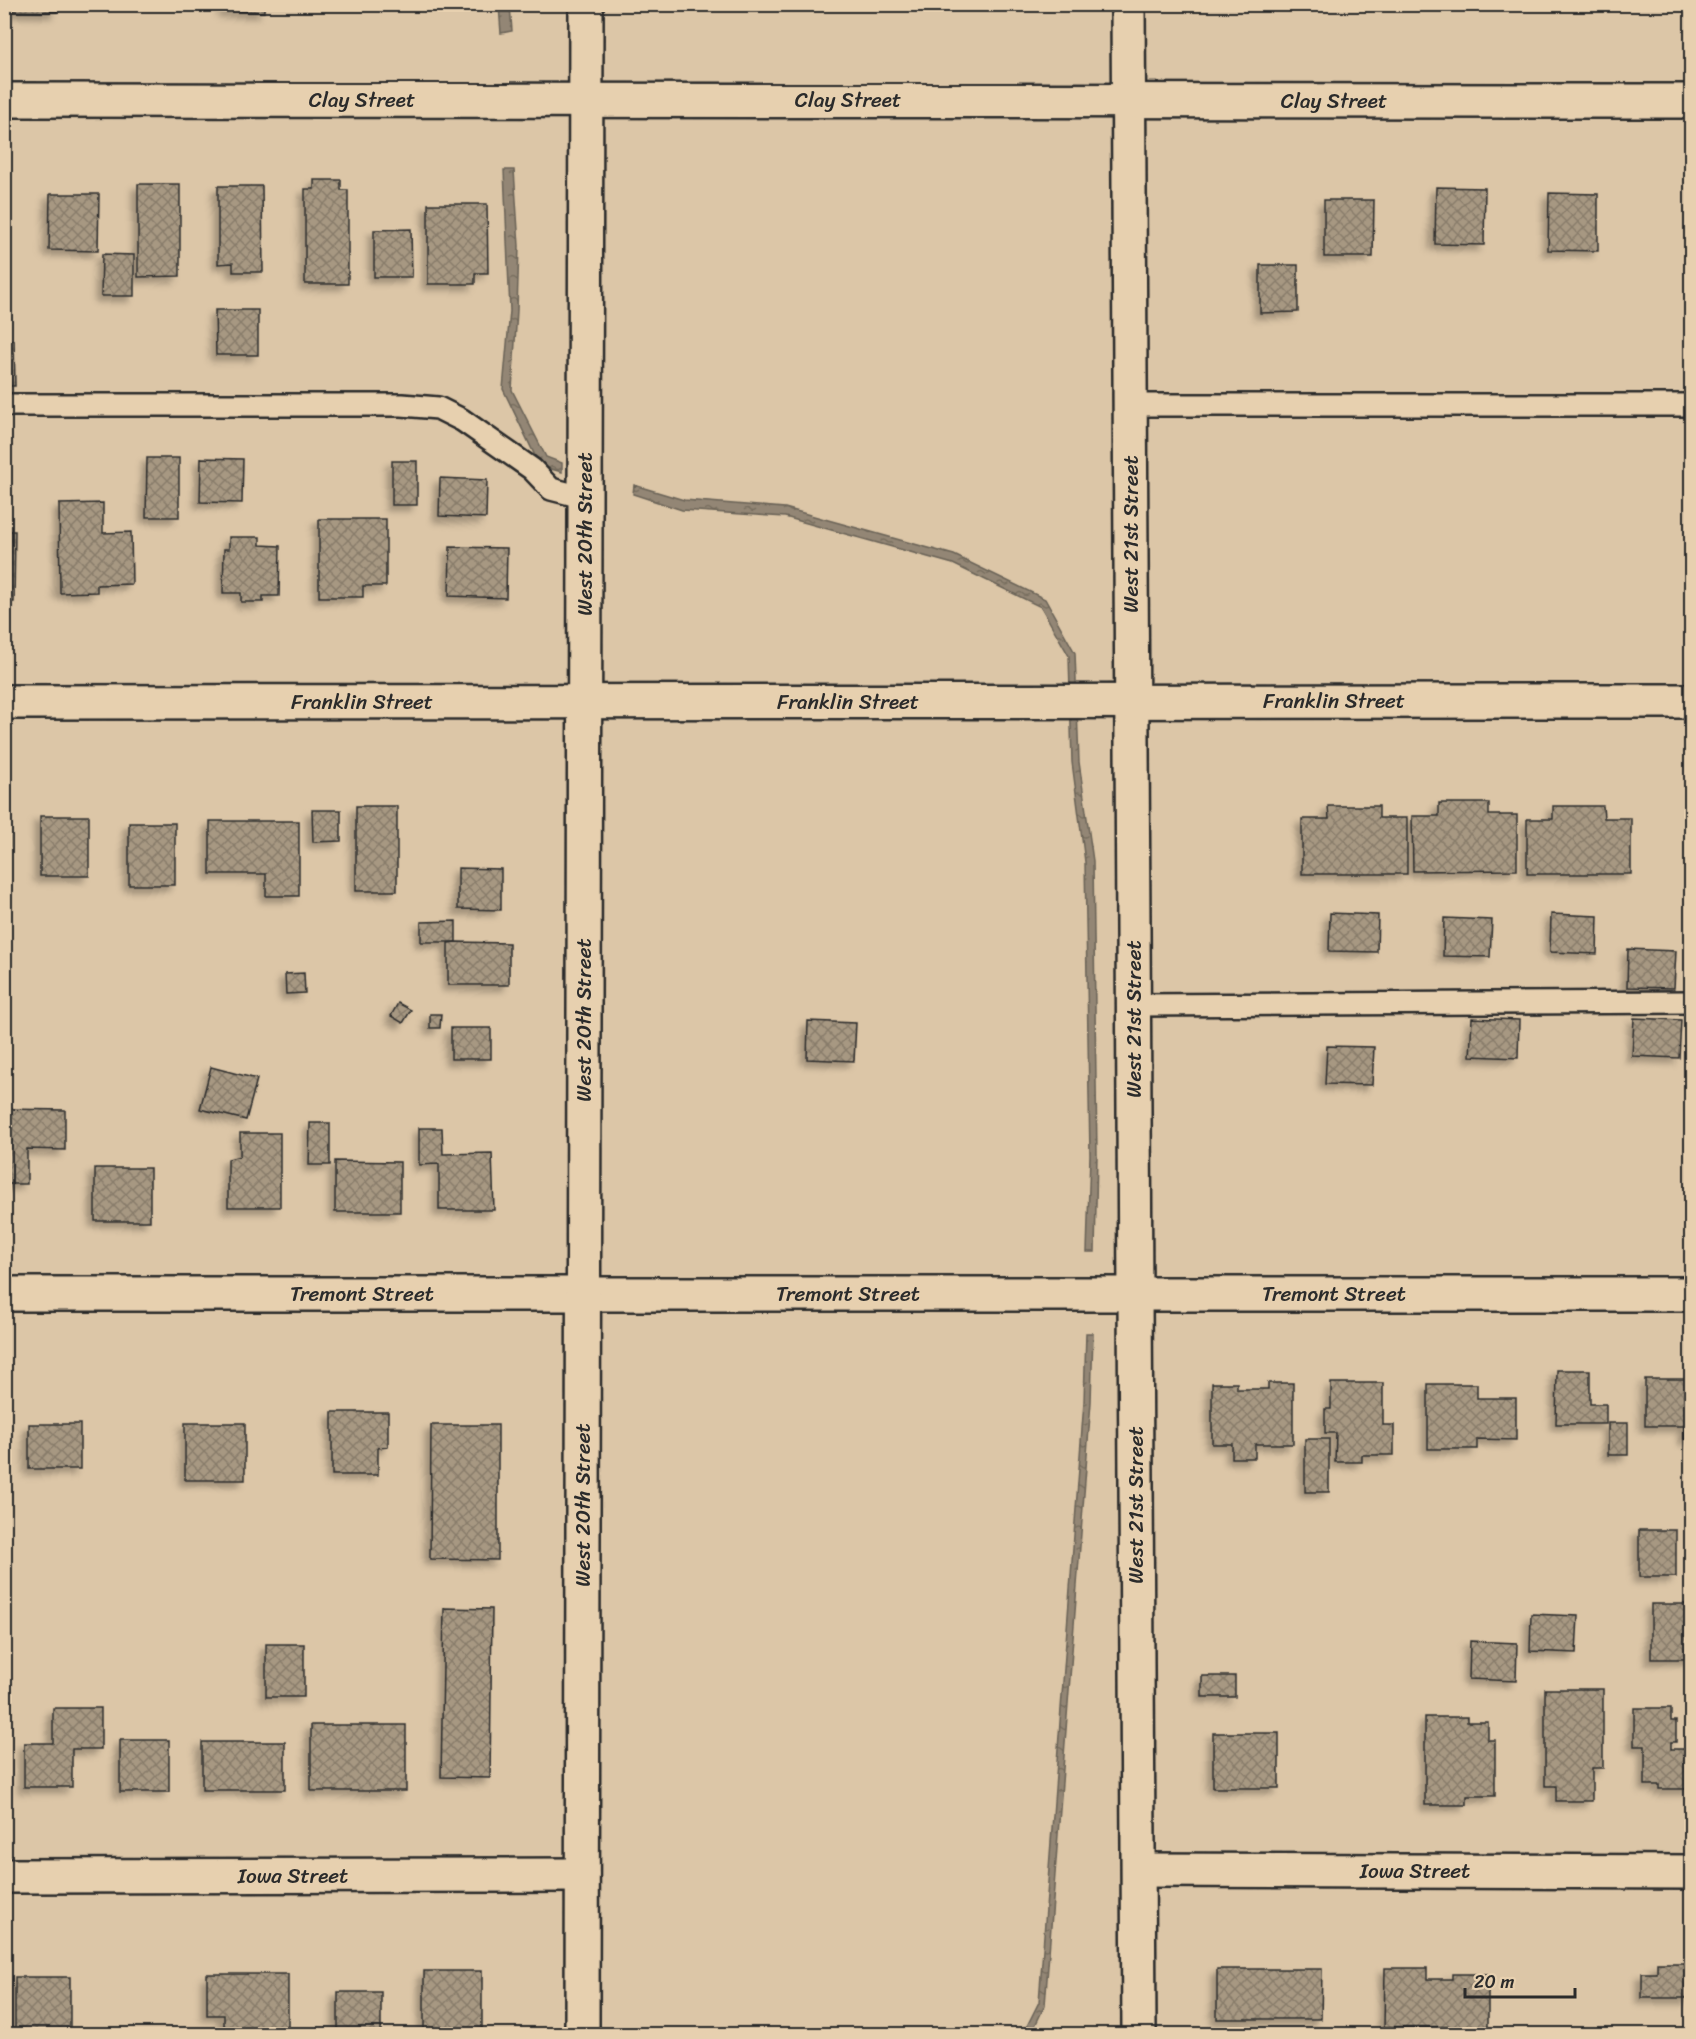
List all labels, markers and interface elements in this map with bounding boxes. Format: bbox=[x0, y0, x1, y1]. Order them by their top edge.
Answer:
street label: Clay Street bbox=[309, 81, 415, 119]
street label: Clay Street bbox=[795, 81, 901, 119]
street label: Clay Street bbox=[1281, 82, 1387, 120]
street label: West 20th Street bbox=[566, 452, 604, 616]
street label: West 21st Street bbox=[1112, 455, 1150, 613]
street label: Franklin Street bbox=[1263, 682, 1405, 720]
street label: Franklin Street bbox=[291, 683, 433, 721]
street label: Franklin Street bbox=[777, 683, 919, 721]
street label: West 20th Street bbox=[565, 938, 603, 1102]
street label: West 21st Street bbox=[1115, 940, 1153, 1098]
street label: Tremont Street bbox=[290, 1275, 434, 1313]
street label: Tremont Street bbox=[776, 1275, 920, 1313]
street label: Tremont Street bbox=[1262, 1275, 1406, 1313]
street label: West 20th Street bbox=[564, 1423, 602, 1587]
street label: West 21st Street bbox=[1117, 1426, 1155, 1584]
street label: Iowa Street bbox=[1359, 1852, 1470, 1890]
street label: Iowa Street bbox=[237, 1857, 348, 1895]
scale bar bbox=[1465, 1961, 1574, 1999]
text: 20 m bbox=[1474, 1966, 1514, 1998]

